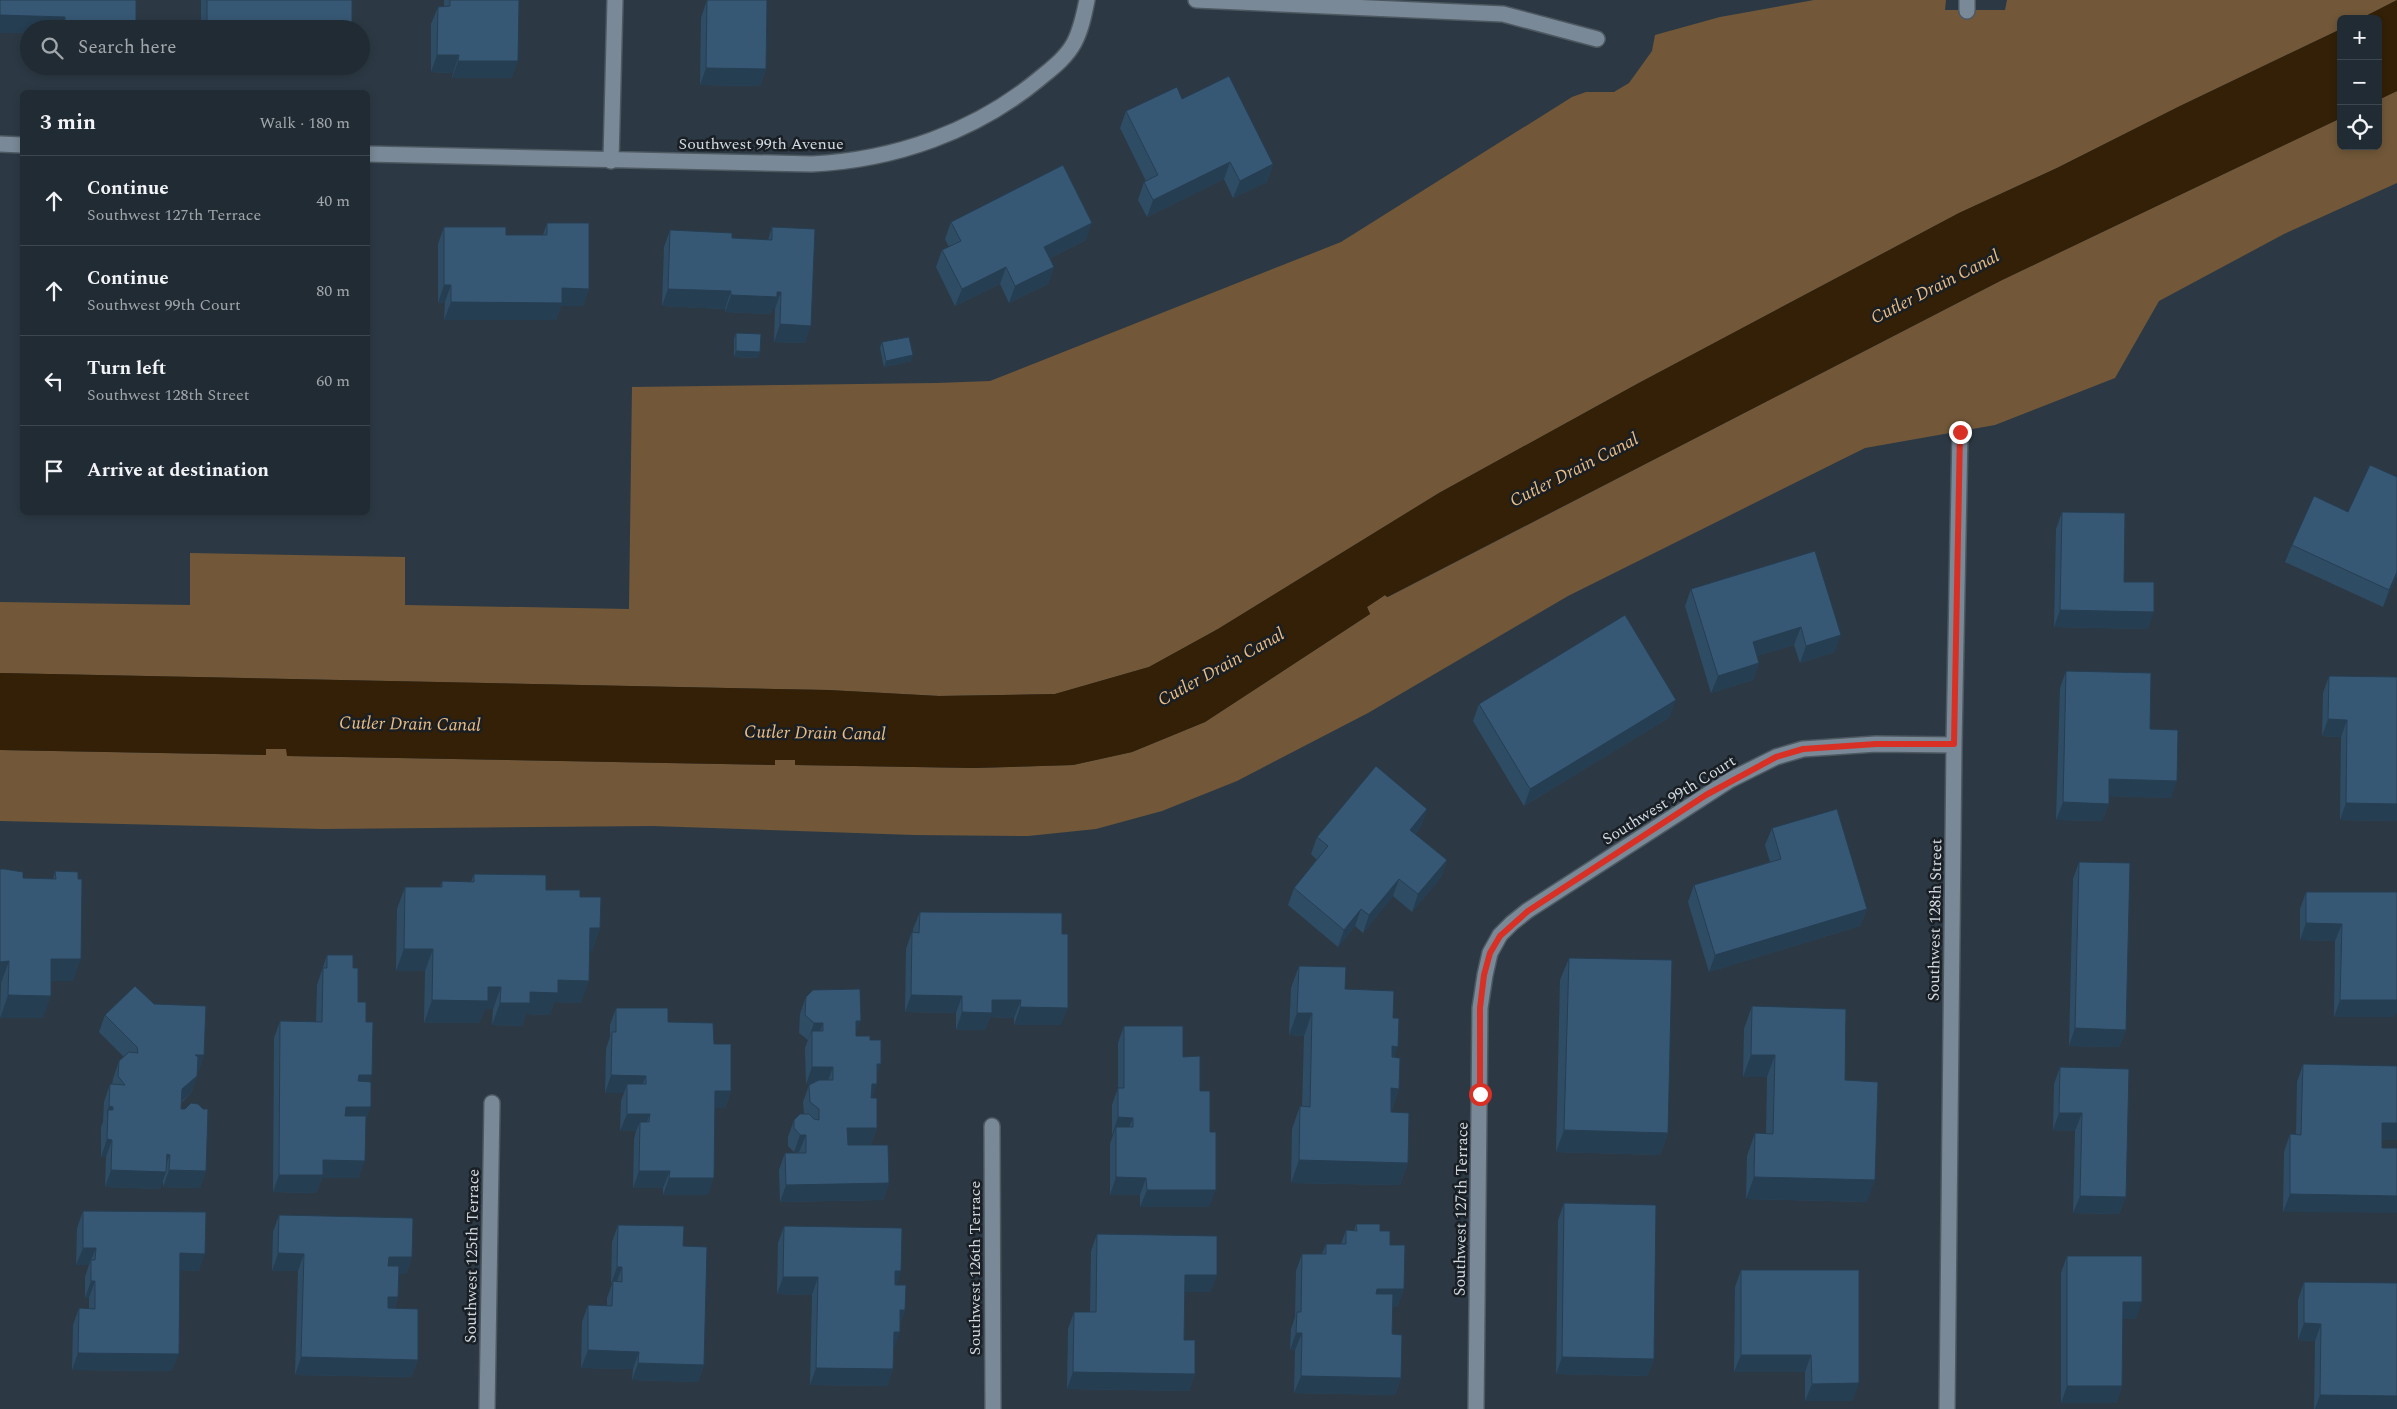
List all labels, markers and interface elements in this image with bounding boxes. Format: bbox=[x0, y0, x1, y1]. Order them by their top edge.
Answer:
map controls bbox=[2337, 15, 2382, 150]
button: + bbox=[2337, 15, 2382, 60]
search box bbox=[20, 20, 370, 75]
text: Search here bbox=[78, 33, 177, 62]
icon: search bbox=[38, 34, 66, 62]
button: − bbox=[2337, 60, 2382, 105]
button: locate bbox=[2337, 105, 2382, 150]
text: 3 min bbox=[40, 107, 96, 139]
text: Walk · 180 m bbox=[259, 111, 350, 135]
street label: Southwest 99th Avenue bbox=[678, 132, 844, 156]
text: Continue bbox=[87, 174, 169, 203]
icon: ahead bbox=[40, 187, 68, 215]
text: 40 m bbox=[316, 189, 350, 213]
text: Southwest 127th Terrace bbox=[87, 203, 261, 227]
water label: Cutler Drain Canal bbox=[1866, 243, 2005, 331]
text: Continue bbox=[87, 264, 169, 293]
icon: ahead bbox=[40, 277, 68, 305]
text: 80 m bbox=[316, 279, 350, 303]
text: Southwest 99th Court bbox=[87, 293, 241, 317]
text: Turn left bbox=[87, 354, 166, 383]
icon: left bbox=[40, 367, 68, 395]
text: 60 m bbox=[316, 369, 350, 393]
text: Southwest 128th Street bbox=[87, 383, 249, 407]
route end bbox=[1949, 421, 1972, 444]
water label: Cutler Drain Canal bbox=[1505, 426, 1644, 514]
text: Arrive at destination bbox=[87, 456, 269, 485]
icon: arrive bbox=[40, 457, 68, 485]
water label: Cutler Drain Canal bbox=[1153, 621, 1290, 713]
water label: Cutler Drain Canal bbox=[339, 709, 481, 739]
water label: Cutler Drain Canal bbox=[744, 718, 886, 748]
street label: Southwest 99th Court bbox=[1597, 749, 1741, 851]
street label: Southwest 128th Street bbox=[1922, 838, 1948, 1001]
route start bbox=[1469, 1083, 1492, 1106]
street label: Southwest 127th Terrace bbox=[1447, 1122, 1475, 1296]
street label: Southwest 125th Terrace bbox=[458, 1169, 486, 1343]
street label: Southwest 126th Terrace bbox=[963, 1181, 987, 1355]

